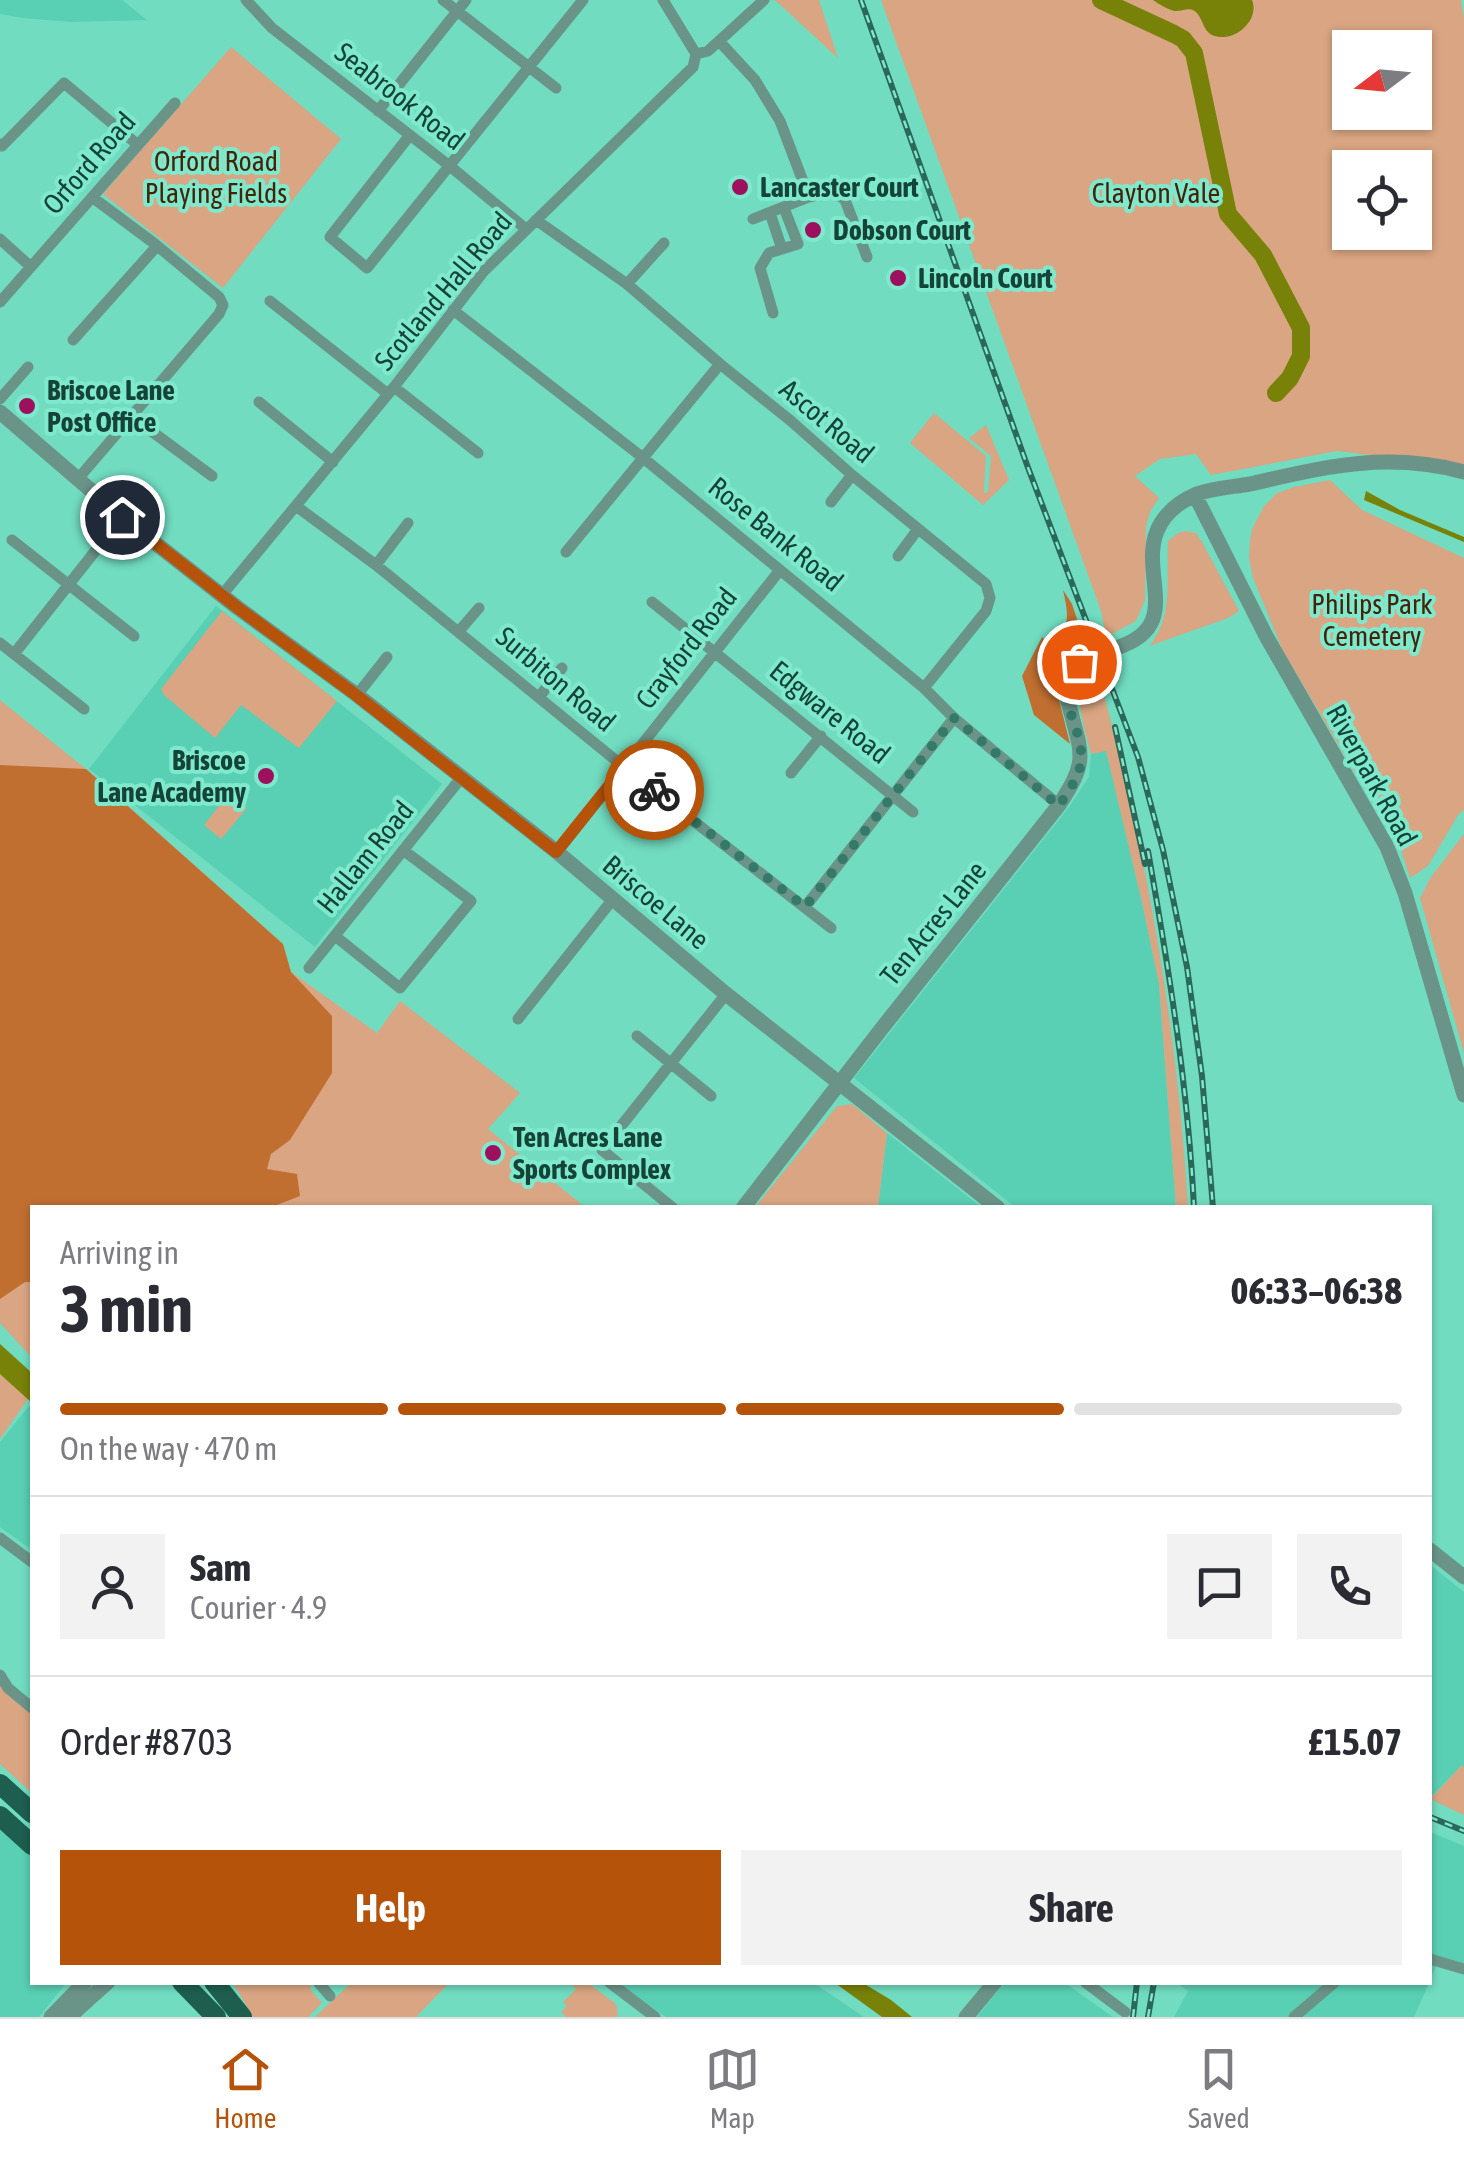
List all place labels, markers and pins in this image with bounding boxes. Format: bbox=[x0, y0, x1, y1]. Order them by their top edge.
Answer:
place label: Lancaster Court bbox=[760, 171, 919, 203]
marker: Lancaster Court bbox=[729, 176, 751, 198]
place label: Dobson Court bbox=[833, 214, 971, 246]
marker: Dobson Court bbox=[802, 219, 824, 241]
place label: Lincoln Court bbox=[918, 262, 1053, 294]
marker: Lincoln Court bbox=[887, 267, 909, 289]
place label: Briscoe Lane Post Office bbox=[47, 374, 175, 438]
marker: Briscoe Lane Post Office bbox=[16, 395, 38, 417]
pin bbox=[80, 475, 165, 560]
pin bbox=[1037, 620, 1122, 705]
place label: Briscoe Lane Academy bbox=[97, 744, 246, 808]
marker: Briscoe Lane Academy bbox=[255, 765, 277, 787]
place label: Ten Acres Lane Sports Complex bbox=[513, 1121, 671, 1185]
marker: Ten Acres Lane Sports Complex bbox=[482, 1142, 504, 1164]

